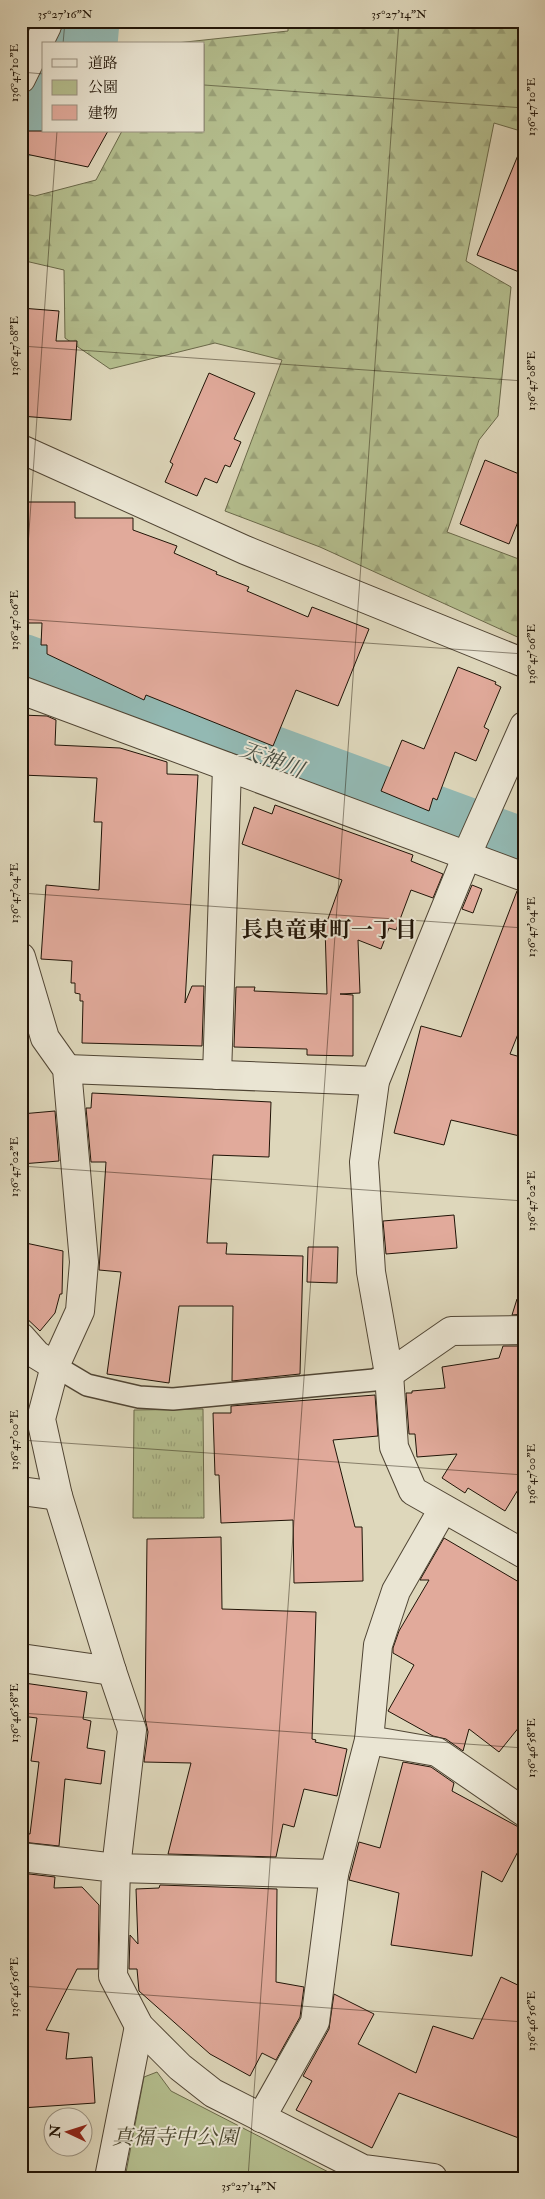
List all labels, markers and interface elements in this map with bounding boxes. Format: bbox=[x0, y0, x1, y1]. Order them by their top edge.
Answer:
text: 35°27'16"N bbox=[37, 7, 93, 22]
text: 35°27'14"N bbox=[371, 7, 427, 22]
legend bbox=[42, 42, 205, 132]
text: 136°47'10"E bbox=[7, 44, 22, 102]
text: 道路 bbox=[88, 54, 118, 73]
text: 公園 bbox=[88, 78, 118, 97]
text: 136°47'10"E bbox=[524, 78, 539, 136]
text: 建物 bbox=[88, 104, 118, 123]
text: 136°47'08"E bbox=[7, 316, 22, 376]
text: 136°47'08"E bbox=[524, 351, 539, 411]
text: 136°47'06"E bbox=[7, 590, 22, 650]
text: 136°47'06"E bbox=[524, 624, 539, 684]
water label: 天神川 bbox=[236, 735, 309, 785]
text: 136°47'04"E bbox=[7, 862, 22, 923]
text: 136°47'04"E bbox=[524, 896, 539, 957]
district label: 長良竜東町一丁目 bbox=[241, 916, 417, 944]
text: 136°47'02"E bbox=[7, 1137, 22, 1197]
text: 136°47'02"E bbox=[524, 1171, 539, 1231]
text: 136°47'00"E bbox=[7, 1410, 22, 1470]
text: 136°47'00"E bbox=[524, 1444, 539, 1504]
text: 136°46'58"E bbox=[7, 1683, 22, 1743]
text: 136°46'58"E bbox=[524, 1718, 539, 1778]
text: 136°46'56"E bbox=[7, 1957, 22, 2017]
text: 136°46'56"E bbox=[524, 1991, 539, 2051]
north arrow bbox=[42, 2106, 92, 2156]
text: N bbox=[47, 2124, 64, 2139]
park label: 真福寺中公園 bbox=[112, 2124, 241, 2151]
text: 35°27'14"N bbox=[221, 2179, 277, 2194]

